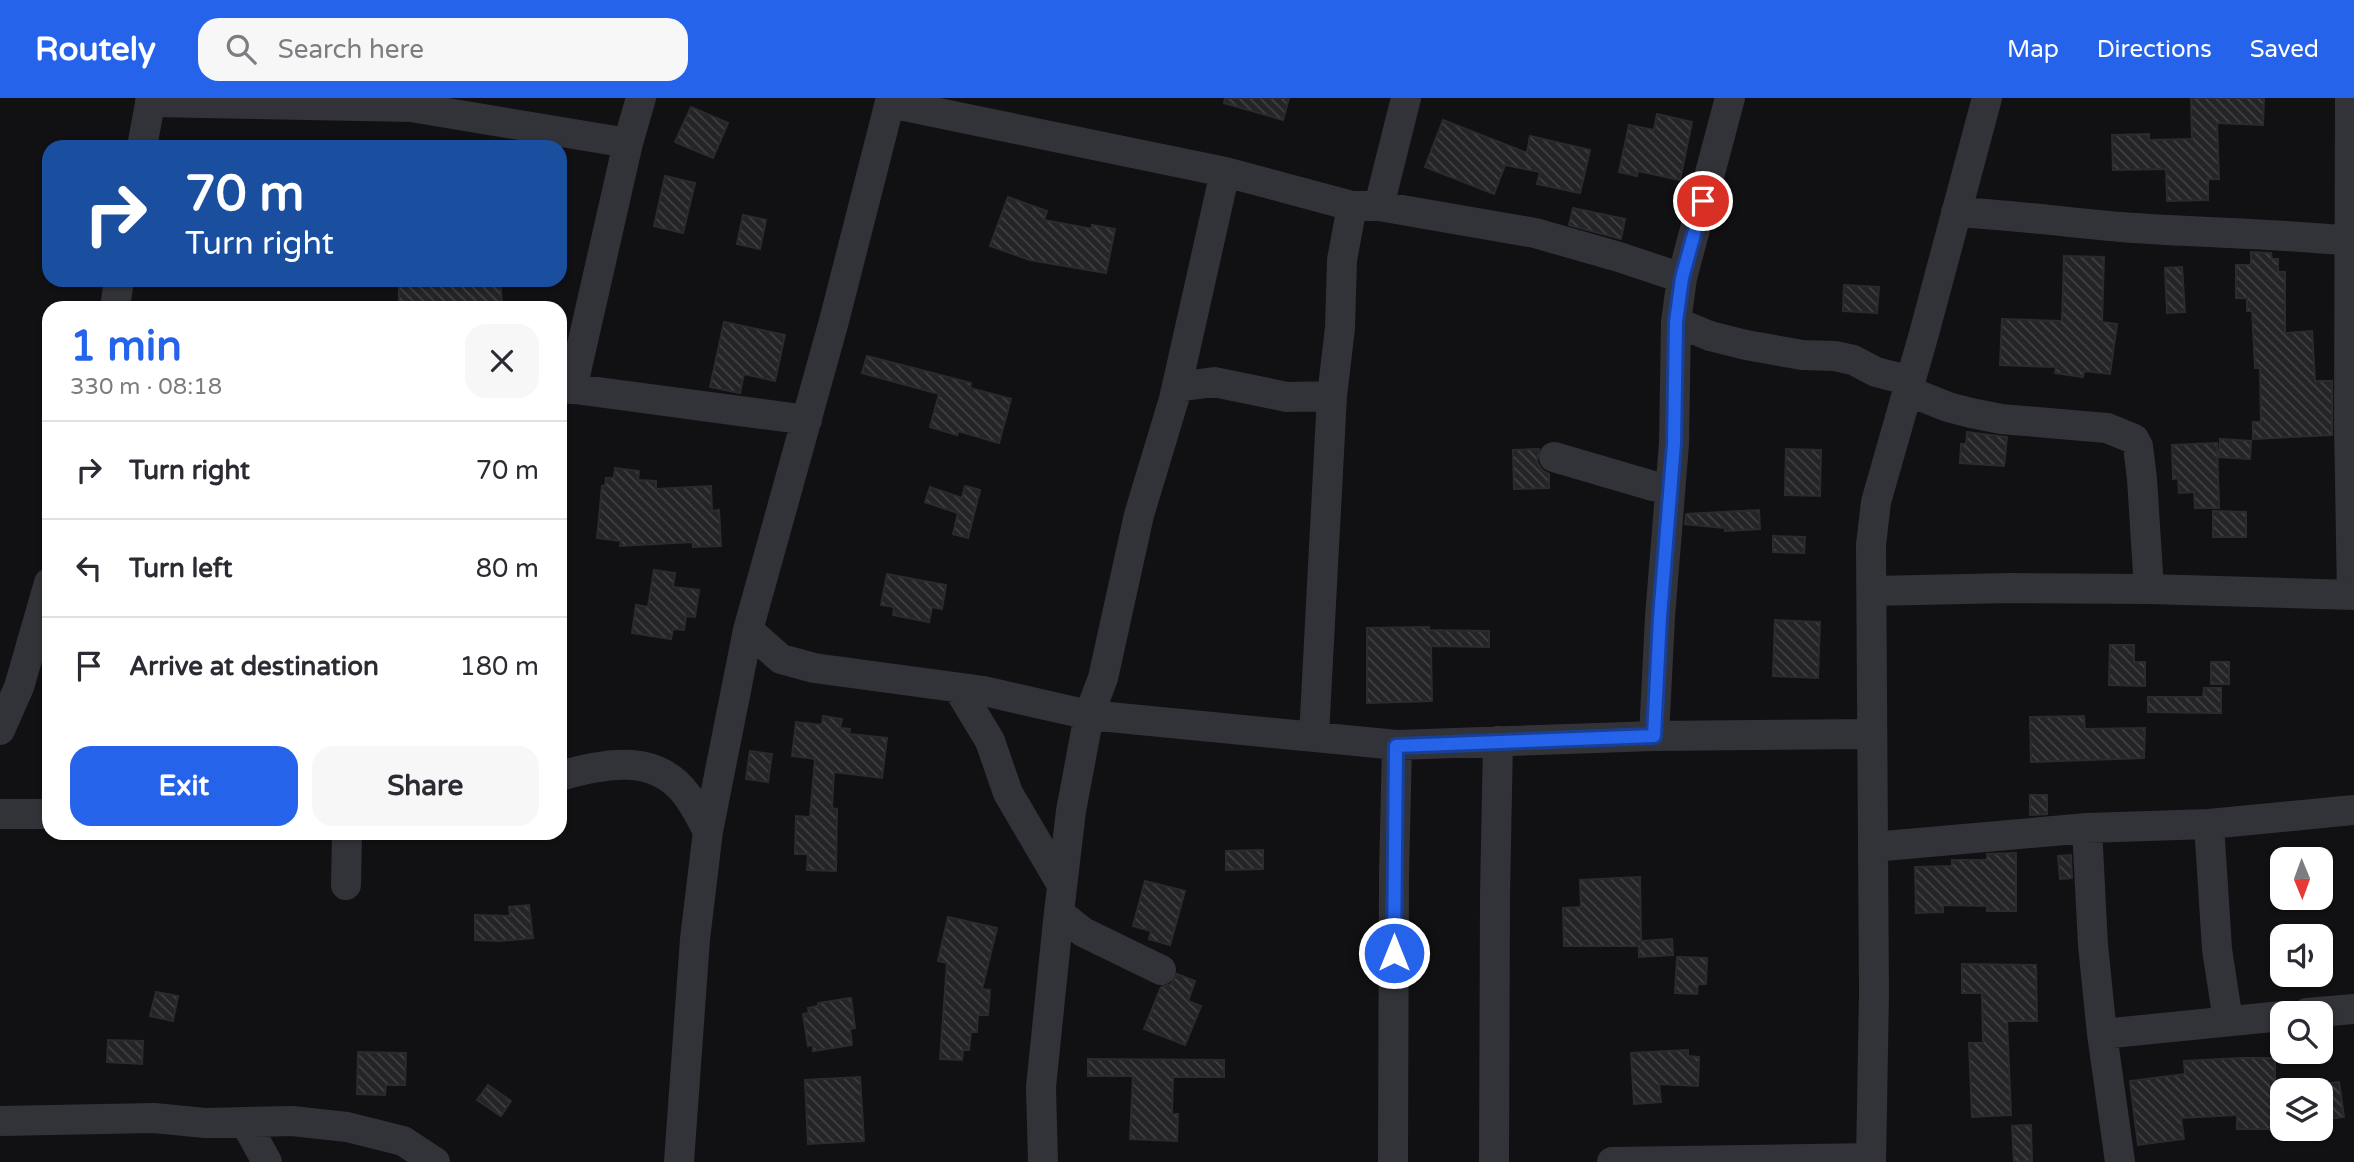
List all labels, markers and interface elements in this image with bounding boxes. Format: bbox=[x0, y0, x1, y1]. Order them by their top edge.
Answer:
search box bbox=[198, 18, 688, 81]
text: Routely bbox=[35, 30, 156, 69]
icon: search bbox=[222, 30, 260, 68]
text: Search here bbox=[278, 34, 424, 65]
text: Map bbox=[2007, 35, 2059, 64]
text: Directions bbox=[2097, 35, 2212, 64]
text: Saved bbox=[2250, 35, 2319, 64]
text: 70 m bbox=[185, 165, 304, 224]
icon: right bbox=[70, 168, 161, 259]
pin bbox=[1673, 171, 1733, 231]
icon: arrive bbox=[1684, 182, 1722, 220]
text: Turn right bbox=[185, 225, 334, 263]
text: 1 min bbox=[70, 321, 182, 372]
button: close bbox=[465, 324, 539, 398]
text: 330 m · 08:18 bbox=[70, 373, 222, 401]
icon: right bbox=[70, 451, 108, 489]
text: Turn right bbox=[129, 455, 250, 486]
text: 70 m bbox=[476, 455, 539, 486]
icon: left bbox=[70, 549, 108, 587]
text: Turn left bbox=[129, 553, 232, 584]
text: 80 m bbox=[476, 553, 539, 584]
icon: arrive bbox=[70, 647, 108, 685]
text: Arrive at destination bbox=[129, 651, 379, 682]
text: 180 m bbox=[459, 651, 539, 682]
button: Exit bbox=[70, 746, 298, 826]
button: Share bbox=[312, 746, 539, 826]
north arrow bbox=[2270, 847, 2333, 910]
map controls bbox=[2270, 847, 2333, 1141]
position arrow bbox=[1357, 916, 1431, 990]
button: sound bbox=[2270, 924, 2333, 987]
button: search bbox=[2270, 1001, 2333, 1064]
button: layers bbox=[2270, 1078, 2333, 1141]

